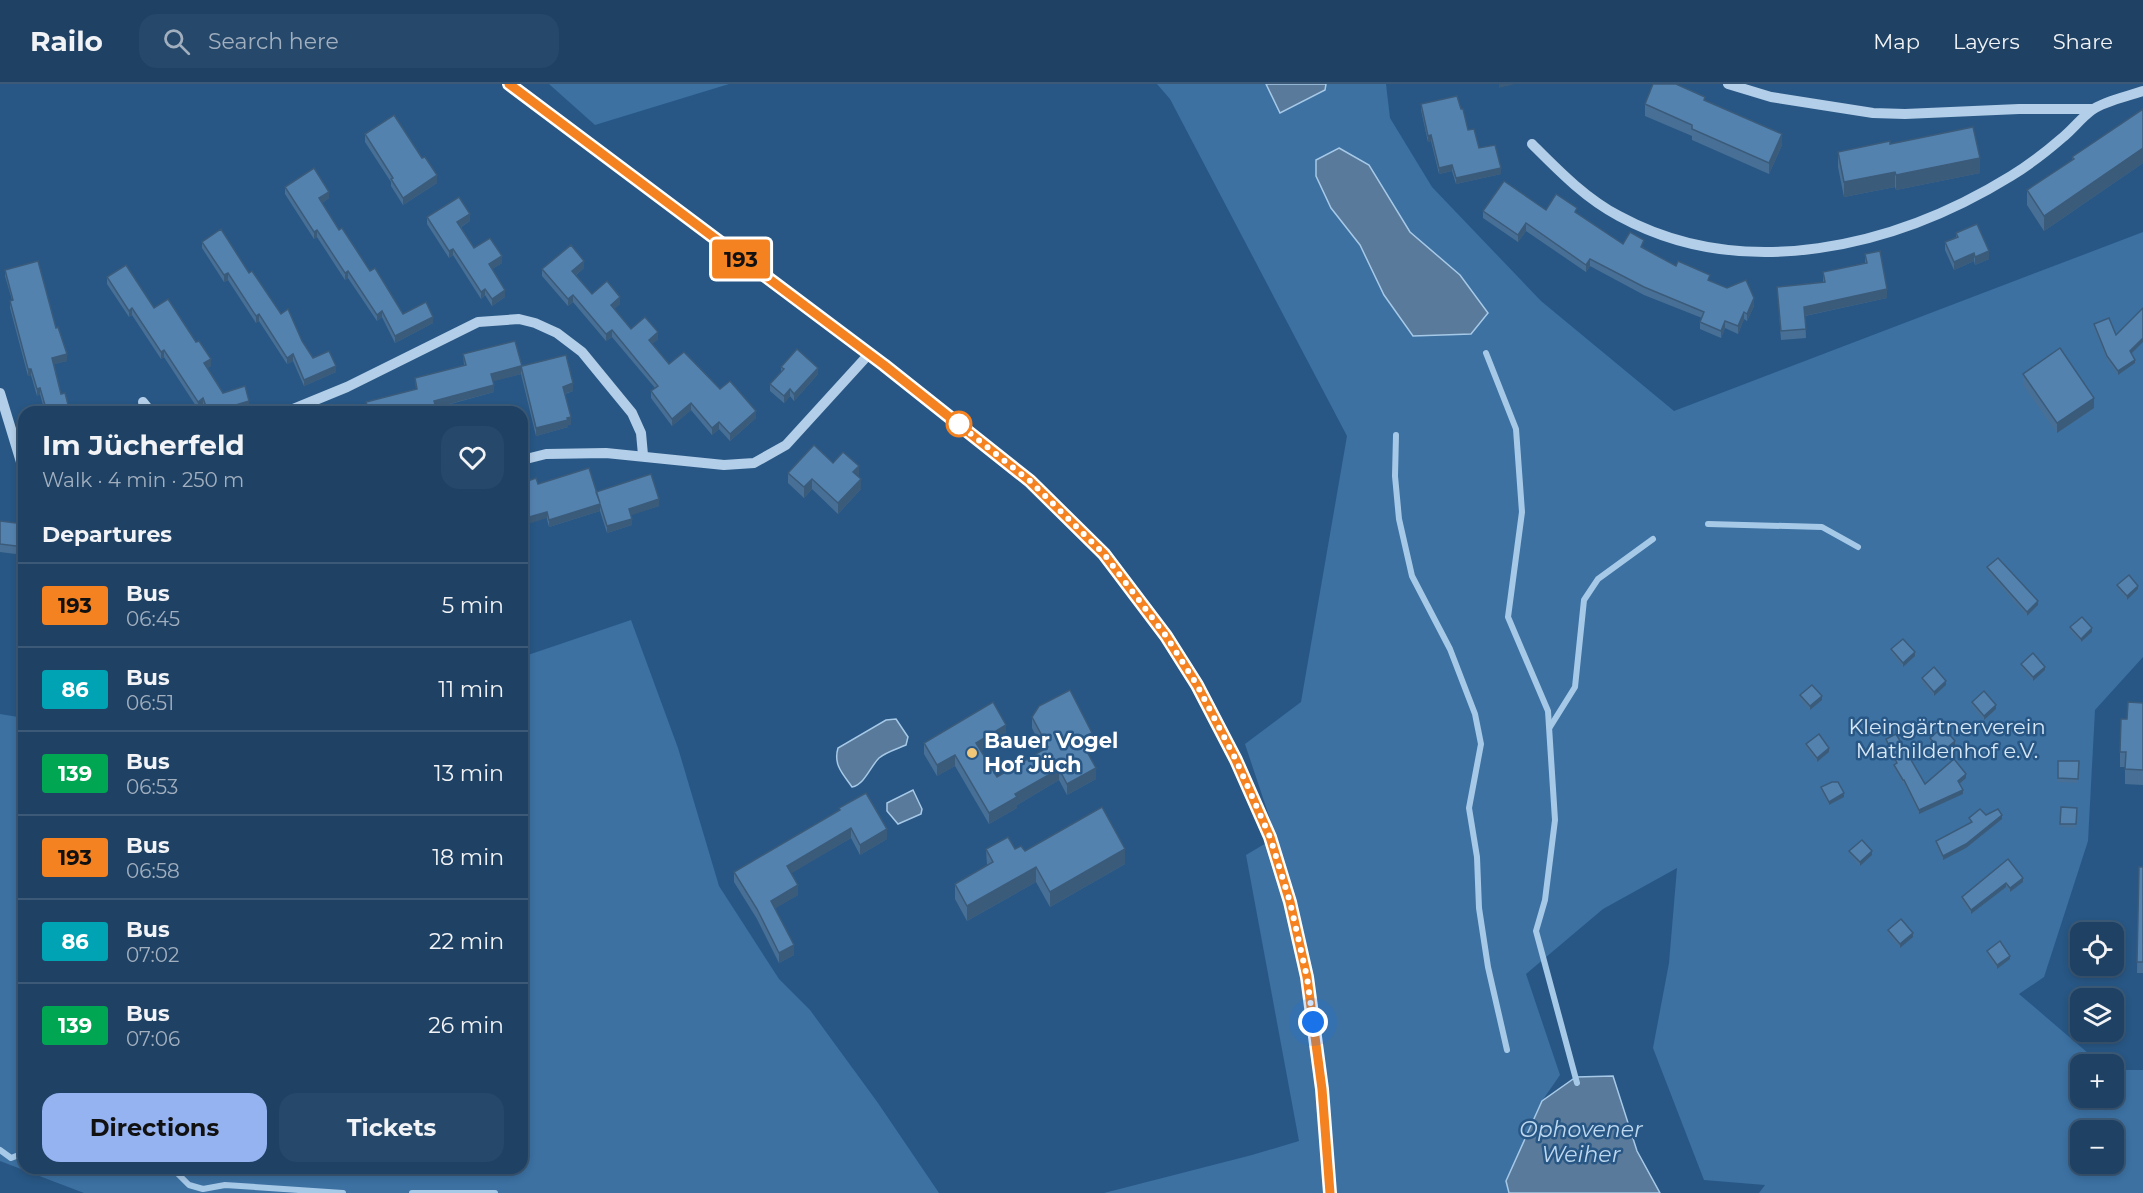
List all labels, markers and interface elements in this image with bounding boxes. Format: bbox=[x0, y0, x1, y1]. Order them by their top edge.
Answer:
search box bbox=[139, 14, 559, 68]
text: Railo bbox=[30, 24, 103, 58]
icon: search bbox=[160, 25, 193, 58]
text: Search here bbox=[208, 28, 339, 55]
text: Map bbox=[1873, 29, 1920, 54]
text: Layers bbox=[1953, 29, 2020, 54]
text: Share bbox=[2053, 29, 2113, 54]
line badge: 193 bbox=[706, 240, 776, 279]
text: 193 bbox=[724, 247, 758, 272]
unlabelled marker bbox=[946, 411, 972, 437]
button: heart bbox=[441, 426, 504, 489]
text: Im Jücherfeld bbox=[42, 428, 245, 462]
text: Walk · 4 min · 250 m bbox=[42, 468, 244, 492]
text: Departures bbox=[42, 521, 172, 548]
text: Bus bbox=[126, 580, 170, 607]
text: 5 min bbox=[442, 592, 504, 619]
text: 193 bbox=[58, 593, 92, 618]
text: 06:45 bbox=[126, 607, 180, 631]
text: Bus bbox=[126, 664, 170, 691]
text: 11 min bbox=[438, 676, 504, 703]
text: 86 bbox=[61, 677, 89, 702]
text: 06:51 bbox=[126, 691, 174, 715]
park label: Kleingärtnerverein Mathildenhof e.V. bbox=[1848, 714, 2046, 763]
place label: Bauer Vogel Hof Jüch bbox=[984, 728, 1118, 777]
marker: Bauer Vogel Hof Jüch bbox=[965, 746, 979, 760]
text: Bus bbox=[126, 748, 170, 775]
text: 13 min bbox=[434, 760, 504, 787]
text: 139 bbox=[58, 761, 92, 786]
text: 06:53 bbox=[126, 775, 178, 799]
text: Bus bbox=[126, 832, 170, 859]
text: 18 min bbox=[432, 844, 504, 871]
text: 193 bbox=[58, 845, 92, 870]
text: 06:58 bbox=[126, 859, 180, 883]
text: Bus bbox=[126, 916, 170, 943]
map controls bbox=[2070, 922, 2124, 1174]
button: locate bbox=[2070, 922, 2124, 976]
text: 22 min bbox=[429, 928, 504, 955]
text: 86 bbox=[61, 929, 89, 954]
text: 07:02 bbox=[126, 943, 179, 967]
button: layers bbox=[2070, 988, 2124, 1042]
text: Bus bbox=[126, 1000, 170, 1027]
your location bbox=[1298, 1007, 1328, 1037]
text: 26 min bbox=[428, 1012, 504, 1039]
text: 139 bbox=[58, 1013, 92, 1038]
text: 07:06 bbox=[126, 1027, 180, 1051]
button: + bbox=[2070, 1054, 2124, 1108]
button: Directions bbox=[42, 1093, 267, 1162]
button: Tickets bbox=[279, 1093, 504, 1162]
water label: Ophovener Weiher bbox=[1519, 1116, 1644, 1168]
button: − bbox=[2070, 1120, 2124, 1174]

